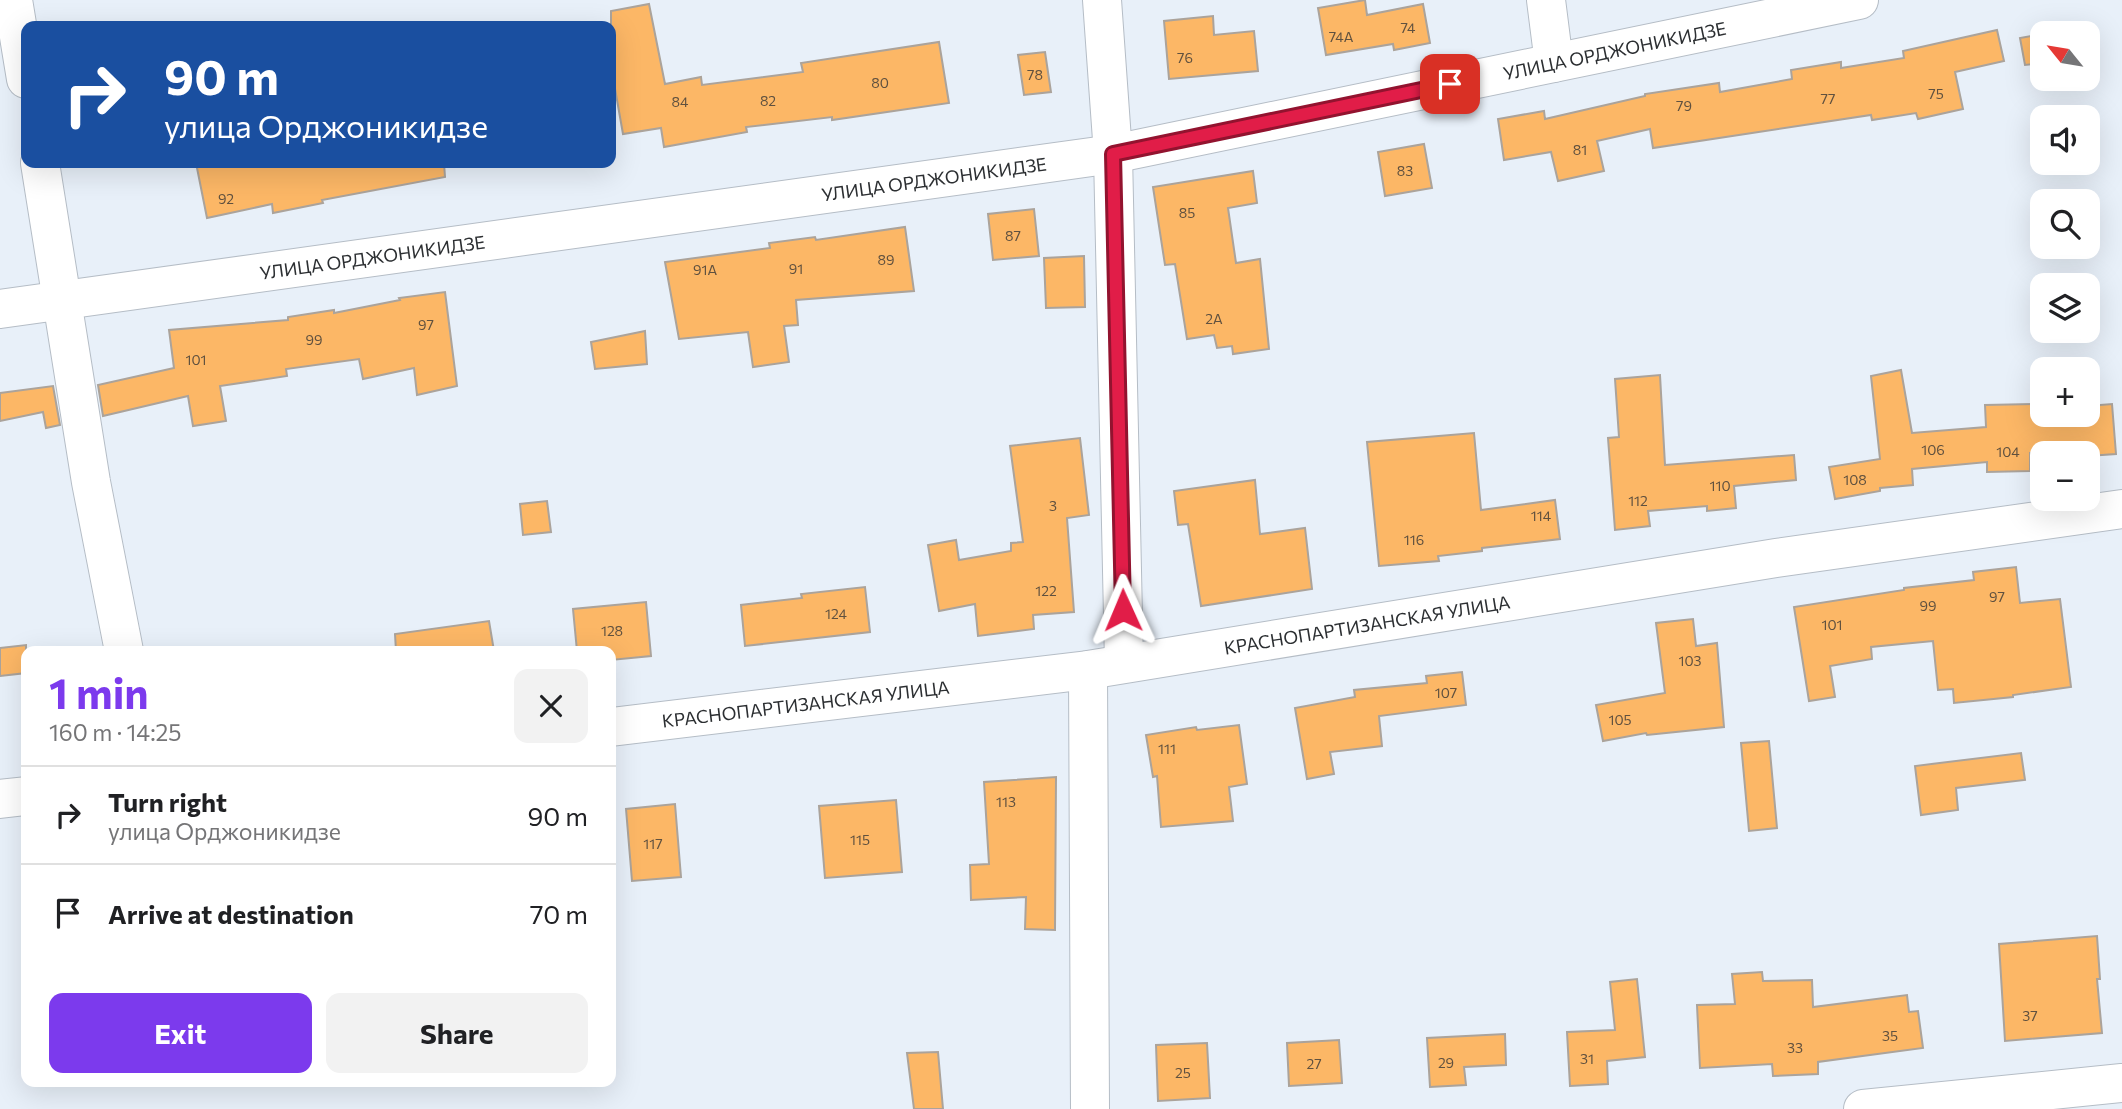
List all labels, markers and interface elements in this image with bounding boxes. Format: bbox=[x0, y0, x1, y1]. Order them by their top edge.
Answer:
street label: УЛИЦА ОРДЖОНИКИДЗЕ bbox=[1501, 17, 1728, 84]
house number: 74 bbox=[1401, 19, 1416, 36]
north arrow bbox=[2030, 21, 2100, 91]
map controls bbox=[2030, 21, 2100, 511]
house number: 74А bbox=[1329, 28, 1354, 45]
text: 90 m bbox=[164, 45, 279, 105]
icon: right bbox=[49, 49, 140, 140]
house number: 76 bbox=[1177, 49, 1193, 66]
pin bbox=[1420, 54, 1480, 114]
icon: arrive bbox=[1431, 65, 1469, 103]
house number: 78 bbox=[1027, 66, 1043, 83]
house number: 80 bbox=[871, 74, 889, 91]
house number: 75 bbox=[1928, 85, 1944, 102]
house number: 77 bbox=[1821, 90, 1835, 107]
house number: 82 bbox=[760, 92, 776, 109]
house number: 84 bbox=[672, 93, 689, 110]
house number: 79 bbox=[1676, 97, 1692, 114]
text: улица Орджоникидзе bbox=[164, 105, 488, 145]
button: sound bbox=[2030, 105, 2100, 175]
house number: 81 bbox=[1573, 141, 1587, 158]
street label: УЛИЦА ОРДЖОНИКИДЗЕ bbox=[820, 152, 1048, 205]
house number: 83 bbox=[1397, 162, 1413, 179]
button: search bbox=[2030, 189, 2100, 259]
house number: 92 bbox=[218, 190, 234, 207]
house number: 85 bbox=[1179, 204, 1195, 221]
house number: 87 bbox=[1005, 227, 1021, 244]
street label: УЛИЦА ОРДЖОНИКИДЗЕ bbox=[258, 231, 486, 284]
house number: 89 bbox=[878, 251, 895, 268]
house number: 91 bbox=[789, 260, 803, 277]
house number: 91А bbox=[693, 261, 717, 278]
button: layers bbox=[2030, 273, 2100, 343]
house number: 2А bbox=[1205, 310, 1223, 327]
house number: 97 bbox=[418, 316, 434, 333]
house number: 99 bbox=[306, 331, 323, 348]
house number: 101 bbox=[185, 351, 207, 368]
button: + bbox=[2030, 357, 2100, 427]
house number: 106 bbox=[1921, 441, 1945, 458]
button: − bbox=[2030, 441, 2100, 511]
house number: 104 bbox=[1996, 443, 2020, 460]
house number: 108 bbox=[1843, 471, 1867, 488]
house number: 110 bbox=[1709, 477, 1731, 494]
house number: 112 bbox=[1628, 492, 1648, 509]
house number: 3 bbox=[1049, 497, 1057, 514]
house number: 114 bbox=[1531, 507, 1552, 524]
house number: 116 bbox=[1404, 531, 1424, 548]
position arrow bbox=[1086, 573, 1160, 647]
house number: 122 bbox=[1035, 582, 1057, 599]
house number: 97 bbox=[1989, 588, 2005, 605]
street label: КРАСНОПАРТИЗАНСКАЯ УЛИЦА bbox=[1222, 590, 1512, 659]
house number: 99 bbox=[1920, 597, 1937, 614]
house number: 124 bbox=[825, 605, 848, 622]
house number: 101 bbox=[1821, 616, 1843, 633]
house number: 128 bbox=[601, 622, 623, 639]
house number: 103 bbox=[1678, 652, 1702, 669]
text: 1 min bbox=[49, 666, 149, 718]
button: close bbox=[514, 669, 588, 743]
street label: КРАСНОПАРТИЗАНСКАЯ УЛИЦА bbox=[661, 676, 951, 732]
house number: 107 bbox=[1435, 684, 1457, 701]
house number: 105 bbox=[1608, 711, 1632, 728]
text: 160 m · 14:25 bbox=[49, 718, 182, 746]
house number: 111 bbox=[1158, 740, 1176, 757]
text: Turn right bbox=[108, 786, 227, 817]
house number: 113 bbox=[996, 793, 1016, 810]
icon: right bbox=[49, 796, 87, 834]
text: 90 m bbox=[528, 800, 588, 831]
text: улица Орджоникидзе bbox=[108, 817, 341, 845]
house number: 115 bbox=[850, 831, 870, 848]
house number: 117 bbox=[643, 835, 663, 852]
icon: arrive bbox=[49, 894, 87, 932]
text: Arrive at destination bbox=[108, 898, 354, 929]
text: 70 m bbox=[530, 898, 588, 929]
button: Exit bbox=[49, 993, 312, 1073]
button: Share bbox=[326, 993, 588, 1073]
house number: 37 bbox=[2022, 1007, 2038, 1024]
house number: 35 bbox=[1882, 1027, 1898, 1044]
house number: 33 bbox=[1787, 1039, 1803, 1056]
house number: 31 bbox=[1580, 1050, 1594, 1067]
house number: 29 bbox=[1438, 1054, 1454, 1071]
house number: 27 bbox=[1306, 1055, 1322, 1072]
house number: 25 bbox=[1175, 1064, 1191, 1081]

